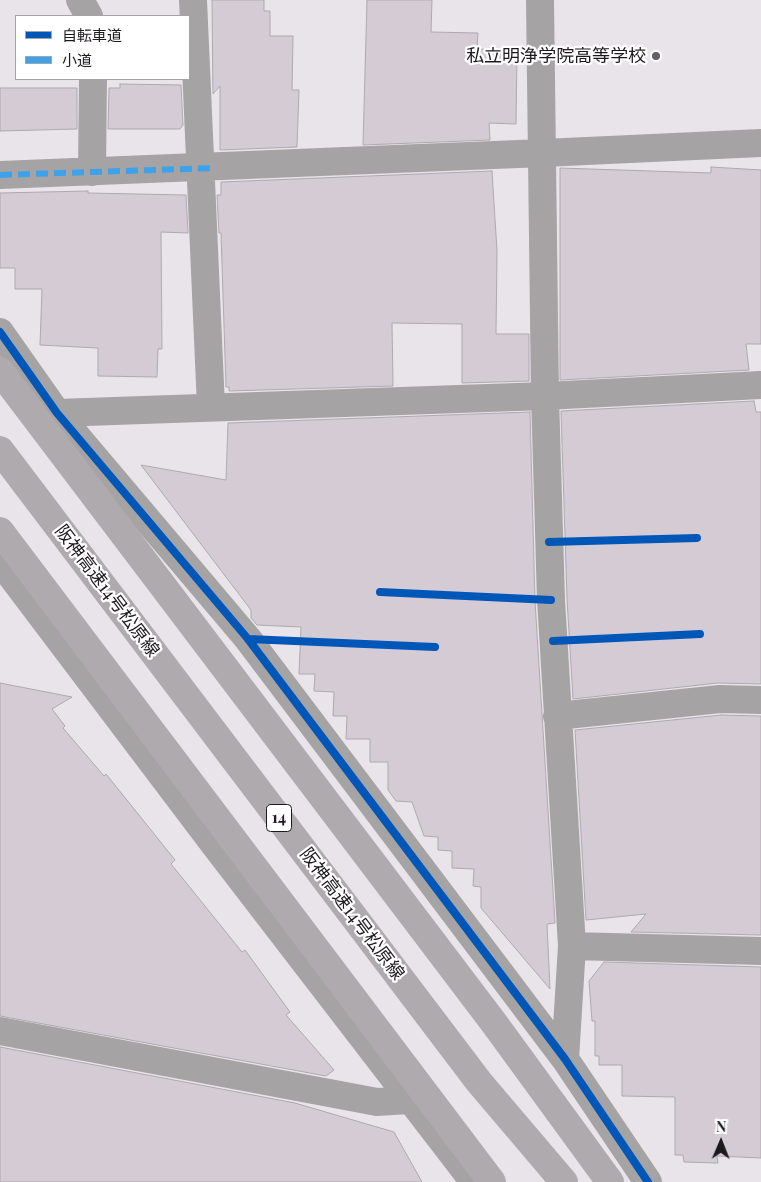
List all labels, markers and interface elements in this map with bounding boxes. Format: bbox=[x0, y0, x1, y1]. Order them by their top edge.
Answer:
legend bbox=[15, 15, 190, 80]
text: 自転車道 bbox=[62, 25, 122, 45]
place label: 私立明浄学院高等学校 bbox=[466, 45, 646, 67]
text: 小道 bbox=[62, 50, 92, 70]
marker: 私立明浄学院高等学校 bbox=[650, 50, 662, 62]
street label: 阪神高速14号松原線 bbox=[50, 521, 164, 661]
road number: 14 bbox=[266, 804, 292, 831]
street label: 阪神高速14号松原線 bbox=[295, 844, 409, 984]
north arrow bbox=[696, 1117, 746, 1167]
text: N bbox=[716, 1117, 726, 1136]

